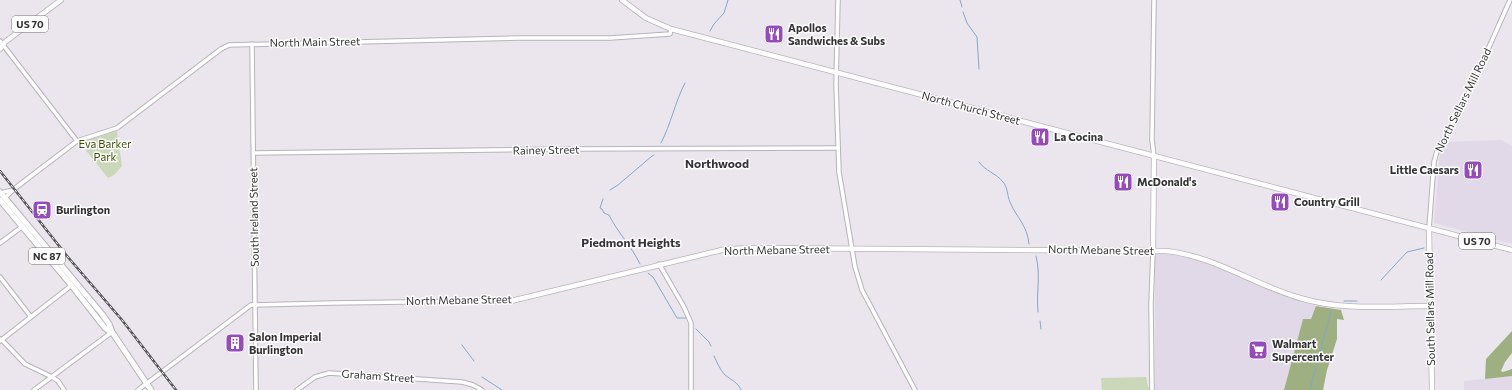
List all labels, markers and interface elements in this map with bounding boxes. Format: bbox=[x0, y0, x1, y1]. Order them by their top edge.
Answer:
road number: US 70 bbox=[12, 16, 48, 32]
place label: Apollos Sandwiches & Subs bbox=[788, 21, 885, 47]
restaurant icon: Apollos Sandwiches & Subs bbox=[763, 23, 785, 45]
street label: North Main Street bbox=[270, 34, 361, 49]
street label: North Sellars Mill Road bbox=[1432, 46, 1493, 154]
street label: North Church Street bbox=[921, 88, 1022, 127]
restaurant icon: La Cocina bbox=[1029, 126, 1051, 148]
place label: La Cocina bbox=[1054, 130, 1103, 143]
park label: Eva Barker Park bbox=[79, 137, 132, 163]
street label: Rainey Street bbox=[512, 142, 580, 157]
district label: Northwood bbox=[685, 156, 749, 170]
restaurant icon: Little Caesars bbox=[1462, 159, 1484, 181]
place label: Little Caesars bbox=[1390, 163, 1459, 176]
street label: South Ireland Street bbox=[246, 167, 261, 267]
restaurant icon: McDonald's bbox=[1112, 171, 1134, 193]
place label: McDonald's bbox=[1137, 175, 1197, 188]
restaurant icon: Country Grill bbox=[1269, 191, 1291, 213]
place label: Country Grill bbox=[1294, 195, 1360, 208]
station icon: Burlington bbox=[31, 199, 53, 221]
place label: Burlington bbox=[56, 203, 110, 216]
road number: US 70 bbox=[1459, 233, 1495, 249]
district label: Piedmont Heights bbox=[581, 235, 681, 249]
street label: North Mebane Street bbox=[724, 242, 831, 257]
street label: North Mebane Street bbox=[1048, 242, 1155, 257]
road number: NC 87 bbox=[29, 248, 65, 264]
street label: South Sellars Mill Road bbox=[1422, 252, 1437, 366]
street label: North Mebane Street bbox=[406, 292, 513, 307]
place label: Salon Imperial Burlington bbox=[249, 330, 321, 356]
building icon: Salon Imperial Burlington bbox=[224, 332, 246, 354]
place label: Walmart Supercenter bbox=[1272, 337, 1334, 363]
supermarket icon: Walmart Supercenter bbox=[1247, 339, 1269, 361]
street label: Graham Street bbox=[341, 366, 415, 385]

